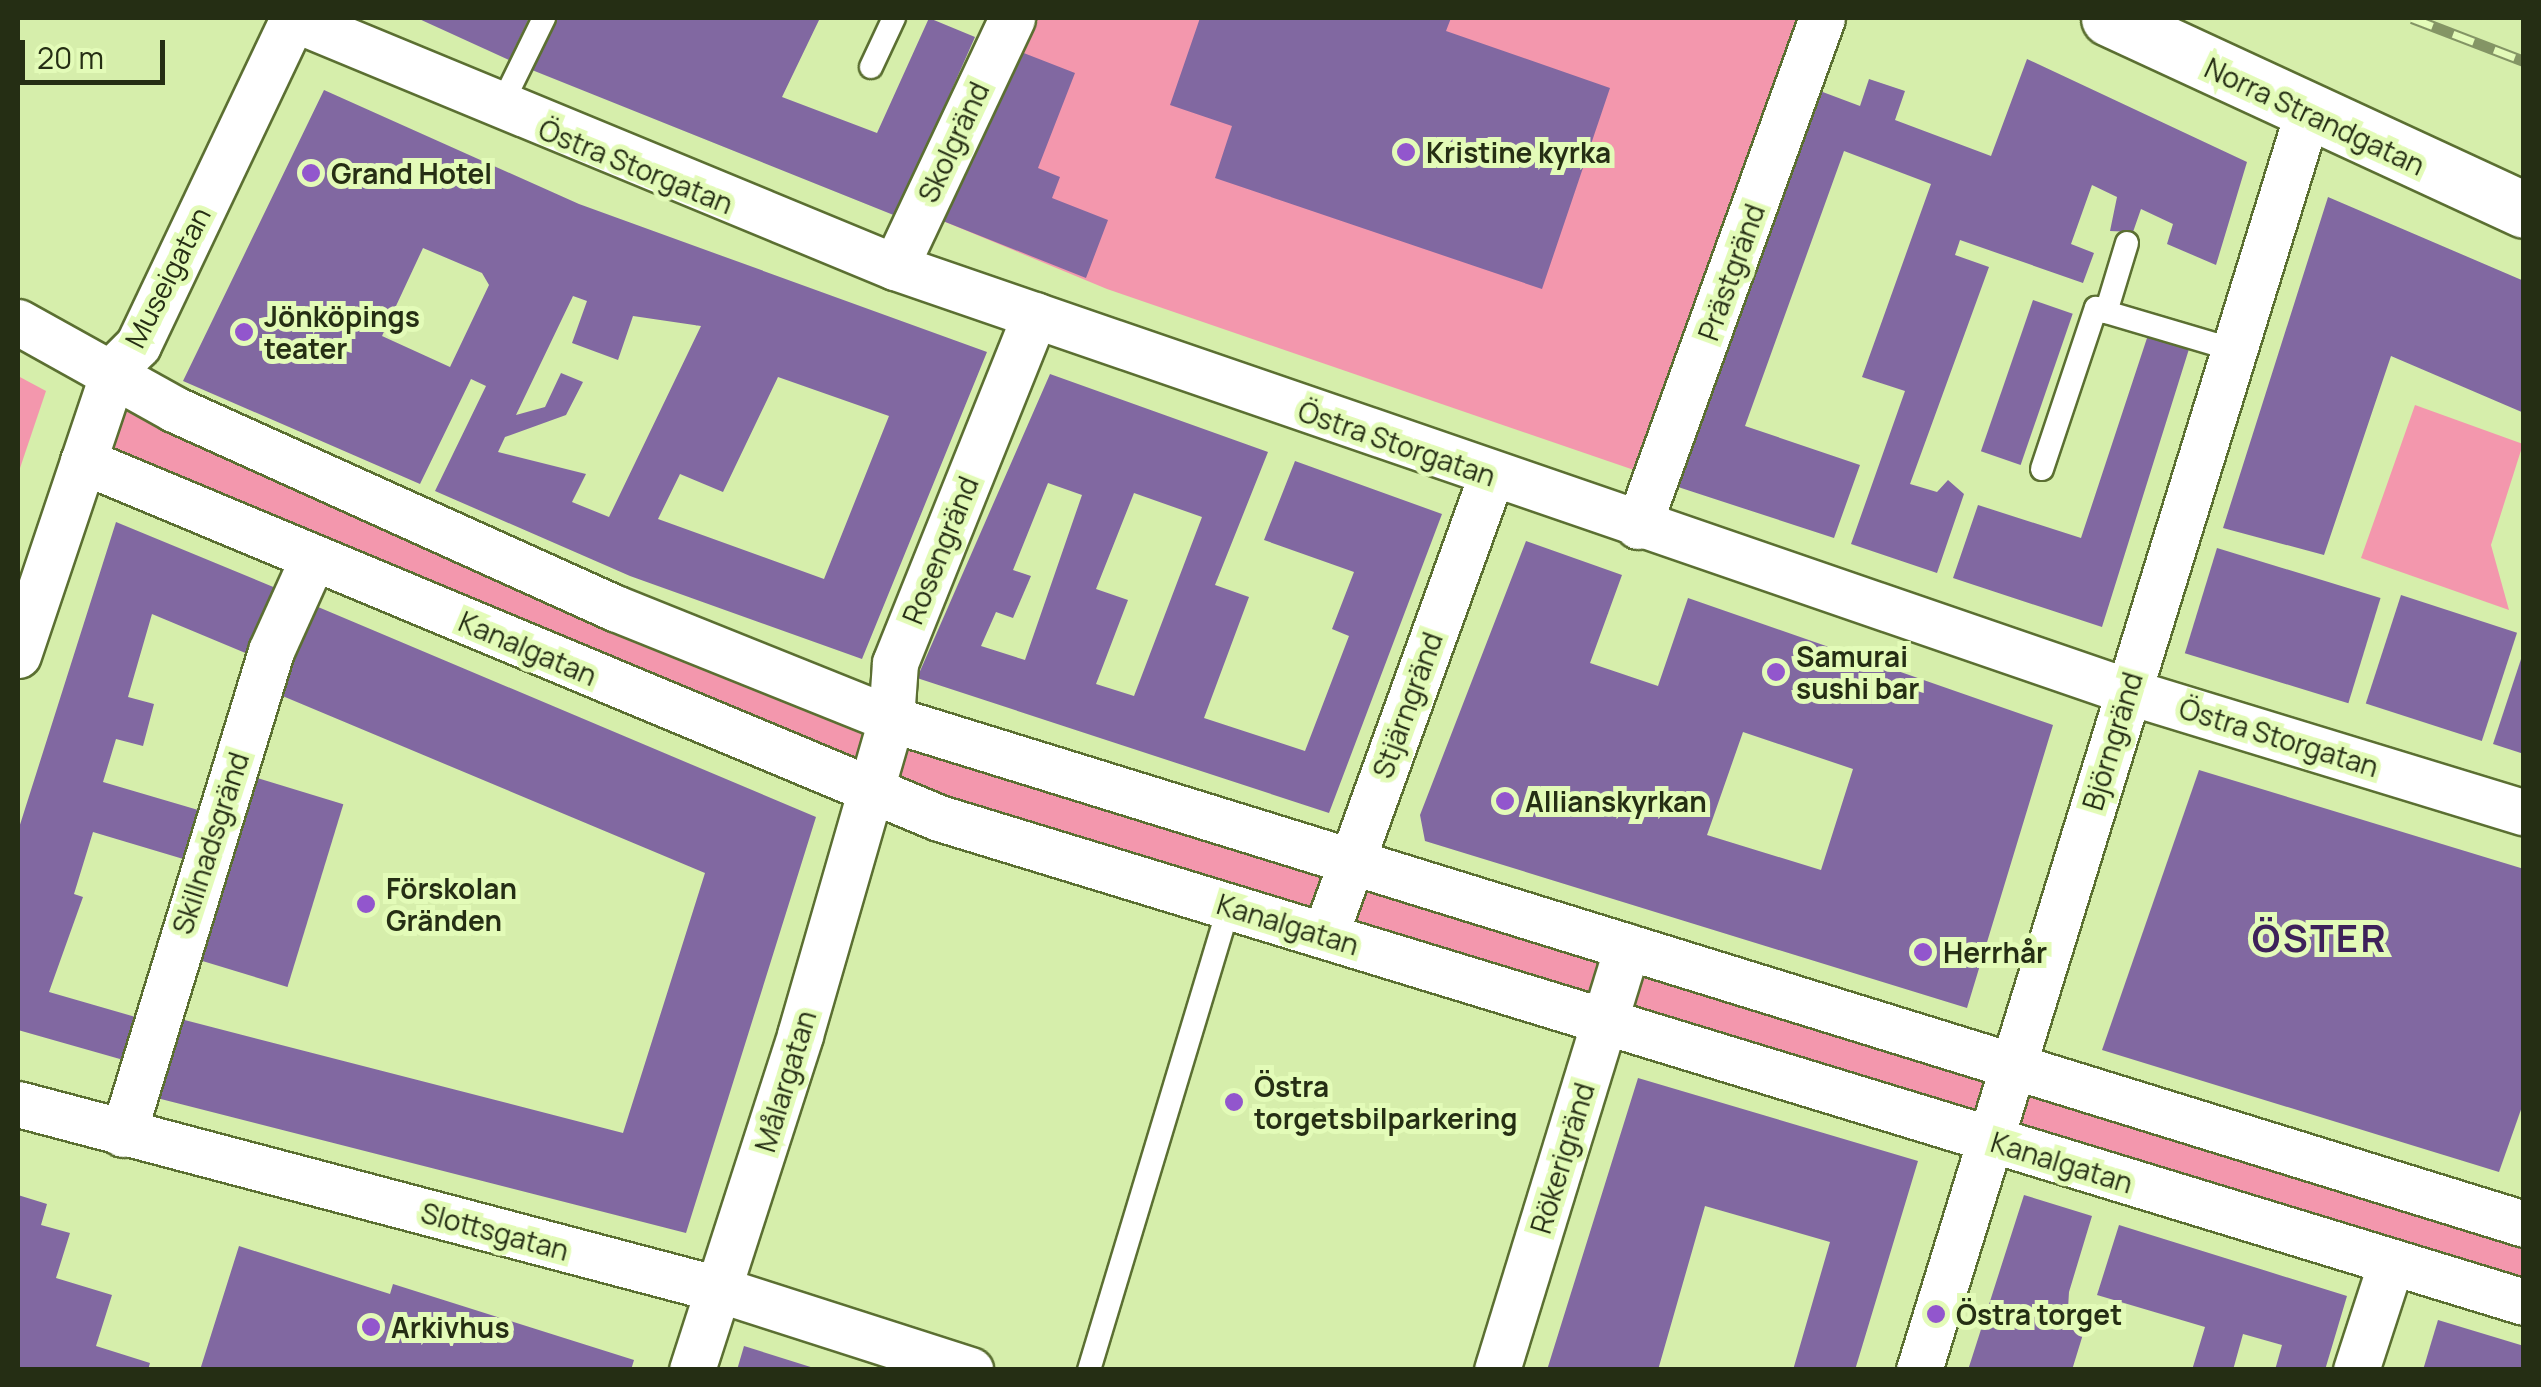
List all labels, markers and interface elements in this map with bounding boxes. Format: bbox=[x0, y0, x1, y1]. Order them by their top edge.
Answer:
scale bar bbox=[25, 20, 170, 82]
text: 20 m bbox=[37, 37, 104, 78]
street label: Norra Strandgatan bbox=[2200, 50, 2430, 182]
street label: Skolgränd bbox=[911, 77, 995, 207]
street label: Östra Storgatan bbox=[534, 112, 738, 220]
place label: Kristine kyrka bbox=[1426, 135, 1611, 169]
marker: Kristine kyrka bbox=[1395, 141, 1417, 163]
place label: Grand Hotel bbox=[331, 156, 492, 190]
marker: Grand Hotel bbox=[300, 162, 322, 184]
street label: Prästgränd bbox=[1691, 199, 1771, 345]
street label: Museigatan bbox=[117, 201, 217, 353]
place label: Jönköpings teater bbox=[264, 299, 420, 365]
marker: Jönköpings teater bbox=[233, 321, 255, 343]
street label: Östra Storgatan bbox=[1294, 394, 1500, 492]
street label: Rosengränd bbox=[895, 471, 985, 629]
street label: Kanalgatan bbox=[454, 604, 602, 692]
street label: Stjärngränd bbox=[1365, 628, 1449, 782]
place label: Samurai sushi bar bbox=[1796, 639, 1919, 705]
marker: Samurai sushi bar bbox=[1765, 661, 1787, 683]
street label: Björngränd bbox=[2075, 668, 2149, 814]
street label: Östra Storgatan bbox=[2175, 691, 2383, 783]
street label: Skillnadsgränd bbox=[165, 748, 255, 938]
place label: Allianskyrkan bbox=[1525, 784, 1707, 818]
marker: Allianskyrkan bbox=[1494, 790, 1516, 812]
place label: Förskolan Gränden bbox=[386, 871, 517, 937]
street label: Kanalgatan bbox=[1213, 887, 1363, 961]
marker: Förskolan Gränden bbox=[355, 893, 377, 915]
district label: ÖSTER bbox=[2252, 915, 2388, 961]
place label: Herrhår bbox=[1943, 935, 2047, 969]
marker: Herrhår bbox=[1912, 941, 1934, 963]
street label: Målargatan bbox=[748, 1006, 822, 1156]
place label: Östra torgetsbilparkering bbox=[1254, 1069, 1518, 1135]
street label: Rökerigränd bbox=[1523, 1079, 1601, 1237]
marker: Östra torgetsbilparkering bbox=[1223, 1091, 1245, 1113]
street label: Kanalgatan bbox=[1987, 1125, 2137, 1199]
street label: Slottsgatan bbox=[418, 1195, 572, 1267]
place label: Östra torget bbox=[1956, 1297, 2122, 1331]
marker: Östra torget bbox=[1925, 1303, 1947, 1325]
place label: Arkivhus bbox=[391, 1310, 510, 1344]
marker: Arkivhus bbox=[360, 1316, 382, 1338]

